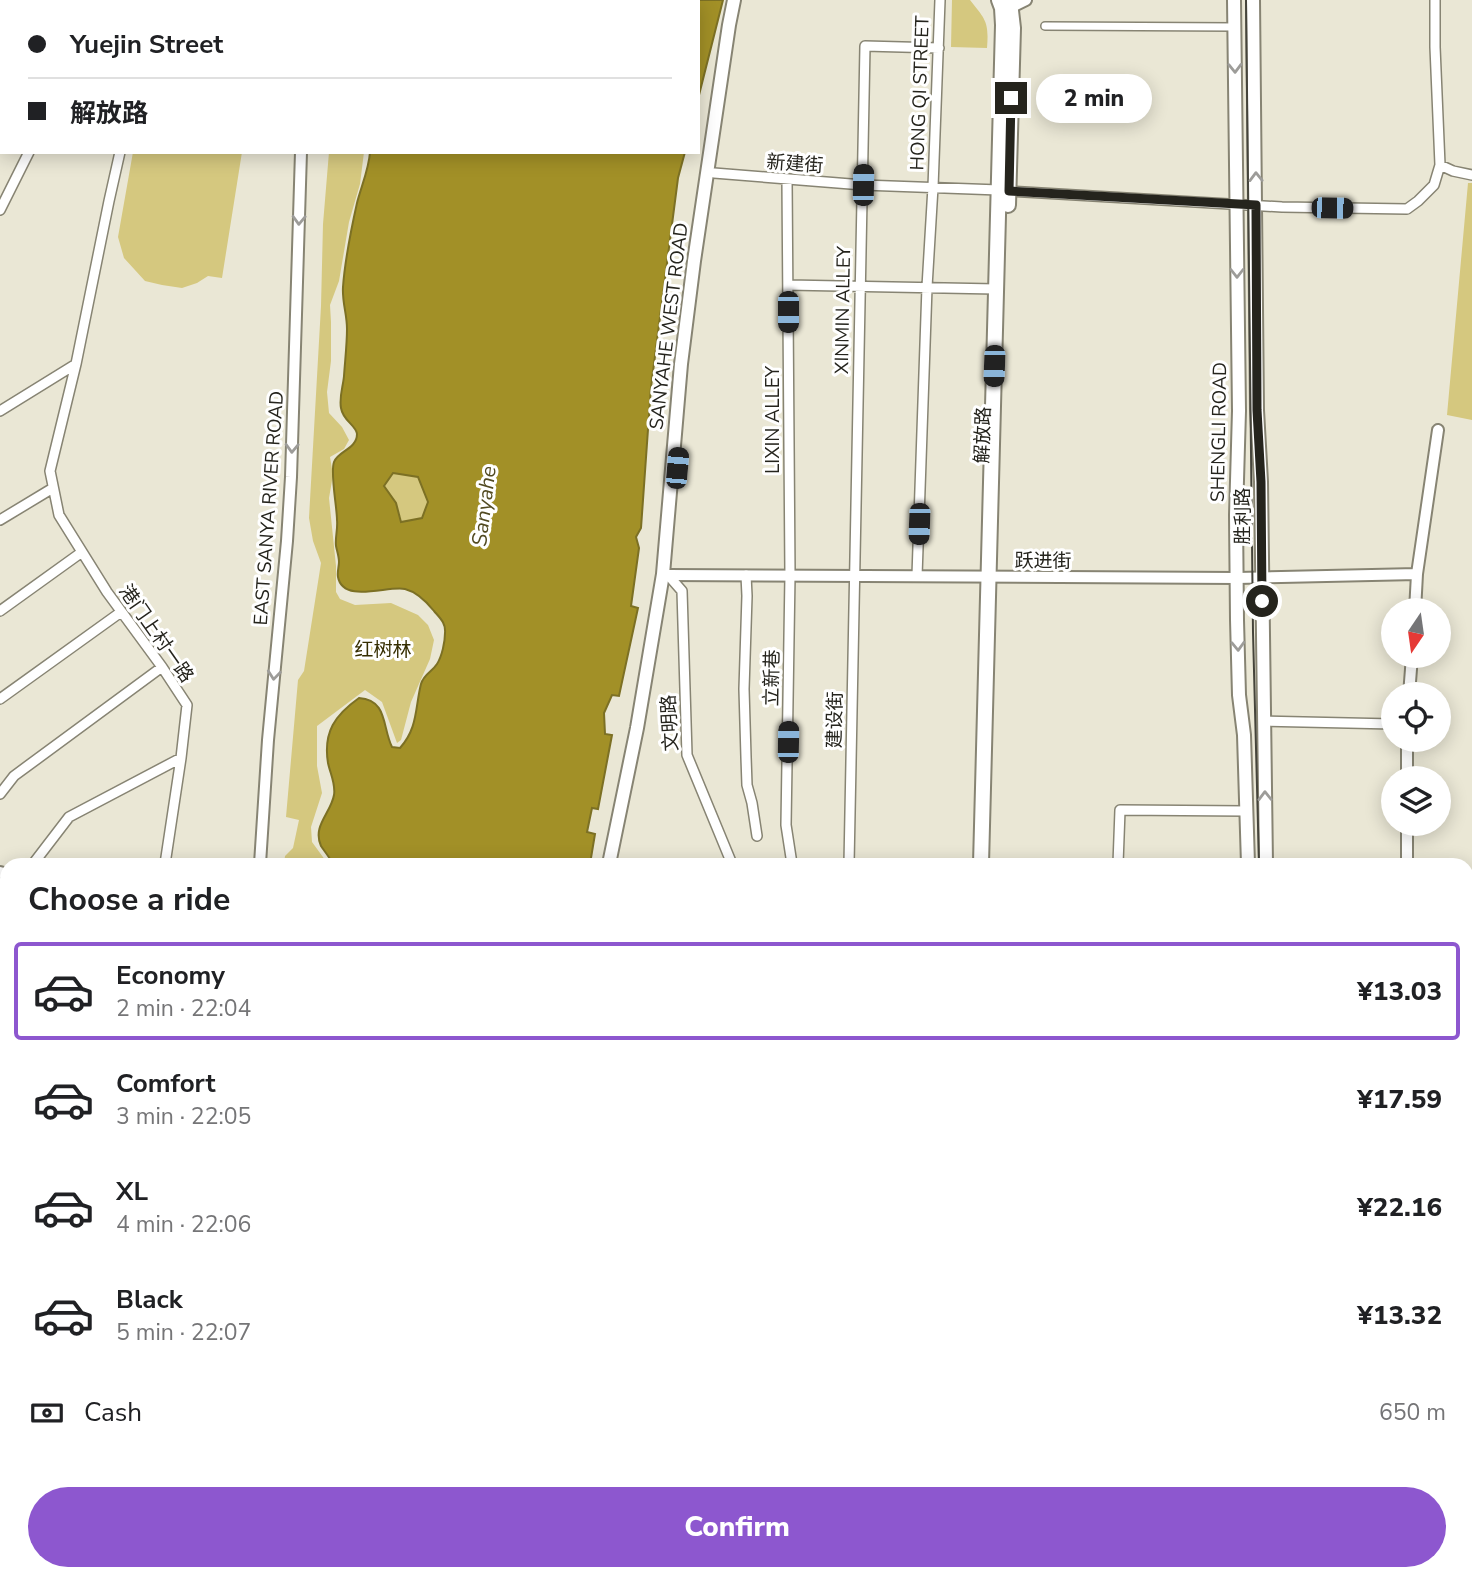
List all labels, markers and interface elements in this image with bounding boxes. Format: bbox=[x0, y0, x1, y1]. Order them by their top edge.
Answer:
street label: HONG QI STREET bbox=[904, 15, 936, 171]
text: Yuejin Street bbox=[70, 27, 223, 62]
one-way arrow bbox=[1227, 63, 1243, 74]
callout: 2 min bbox=[1036, 74, 1151, 122]
route end bbox=[995, 82, 1027, 114]
text: 2 min bbox=[1064, 83, 1124, 114]
text: 解放路 bbox=[70, 96, 148, 131]
street label: 新建街 bbox=[766, 149, 824, 179]
car bbox=[853, 164, 874, 206]
one-way arrow bbox=[1248, 171, 1264, 182]
car bbox=[1311, 197, 1354, 219]
one-way arrow bbox=[291, 215, 306, 226]
street label: SANYAHE WEST ROAD bbox=[643, 221, 695, 431]
street label: XINMIN ALLEY bbox=[829, 245, 857, 374]
one-way arrow bbox=[1229, 268, 1245, 278]
car bbox=[778, 291, 799, 333]
car bbox=[983, 345, 1006, 387]
street label: SHENGLI ROAD bbox=[1205, 362, 1233, 502]
street label: LIXIN ALLEY bbox=[760, 365, 786, 474]
street label: EAST SANYA RIVER ROAD bbox=[248, 390, 290, 626]
street label: 解放路 bbox=[969, 406, 997, 464]
one-way arrow bbox=[284, 443, 299, 454]
car bbox=[665, 446, 690, 490]
water label: Sanyahe bbox=[465, 464, 503, 548]
street label: 胜利路 bbox=[1230, 487, 1256, 545]
car bbox=[908, 503, 931, 545]
street label: 跃进街 bbox=[1014, 548, 1072, 574]
street label: 港门上村一路 bbox=[113, 579, 200, 688]
route start bbox=[1246, 585, 1278, 617]
north arrow bbox=[1381, 598, 1451, 668]
map controls bbox=[1381, 598, 1451, 836]
park label: 红树林 bbox=[354, 637, 412, 663]
one-way arrow bbox=[1230, 641, 1246, 652]
street label: 立新巷 bbox=[759, 649, 785, 707]
one-way arrow bbox=[267, 669, 282, 680]
button: locate bbox=[1381, 682, 1451, 752]
street label: 建设街 bbox=[822, 691, 848, 749]
street label: 文明路 bbox=[656, 694, 684, 752]
car bbox=[778, 721, 799, 763]
button: layers bbox=[1381, 766, 1451, 836]
one-way arrow bbox=[1257, 791, 1273, 801]
text: Choose a ride bbox=[28, 878, 230, 921]
text: Economy bbox=[116, 958, 225, 993]
icon: car bbox=[32, 960, 95, 1023]
text: ¥13.03 bbox=[1357, 974, 1442, 1009]
text: 2 min · 22:04 bbox=[116, 993, 251, 1024]
text: Comfort bbox=[116, 1066, 216, 1101]
icon: car bbox=[32, 1068, 95, 1131]
text: ¥17.59 bbox=[1357, 1082, 1442, 1117]
text: 3 min · 22:05 bbox=[116, 1101, 251, 1132]
text: XL bbox=[116, 1174, 148, 1209]
icon: car bbox=[32, 1176, 95, 1239]
text: ¥22.16 bbox=[1357, 1190, 1442, 1225]
text: 4 min · 22:06 bbox=[116, 1209, 251, 1240]
text: Black bbox=[116, 1282, 183, 1317]
icon: car bbox=[32, 1284, 95, 1347]
text: ¥13.32 bbox=[1357, 1298, 1442, 1333]
text: 5 min · 22:07 bbox=[116, 1317, 251, 1348]
icon: cash bbox=[28, 1394, 66, 1432]
text: Cash bbox=[84, 1395, 142, 1430]
text: 650 m bbox=[1379, 1397, 1446, 1428]
button: Confirm bbox=[28, 1487, 1446, 1567]

